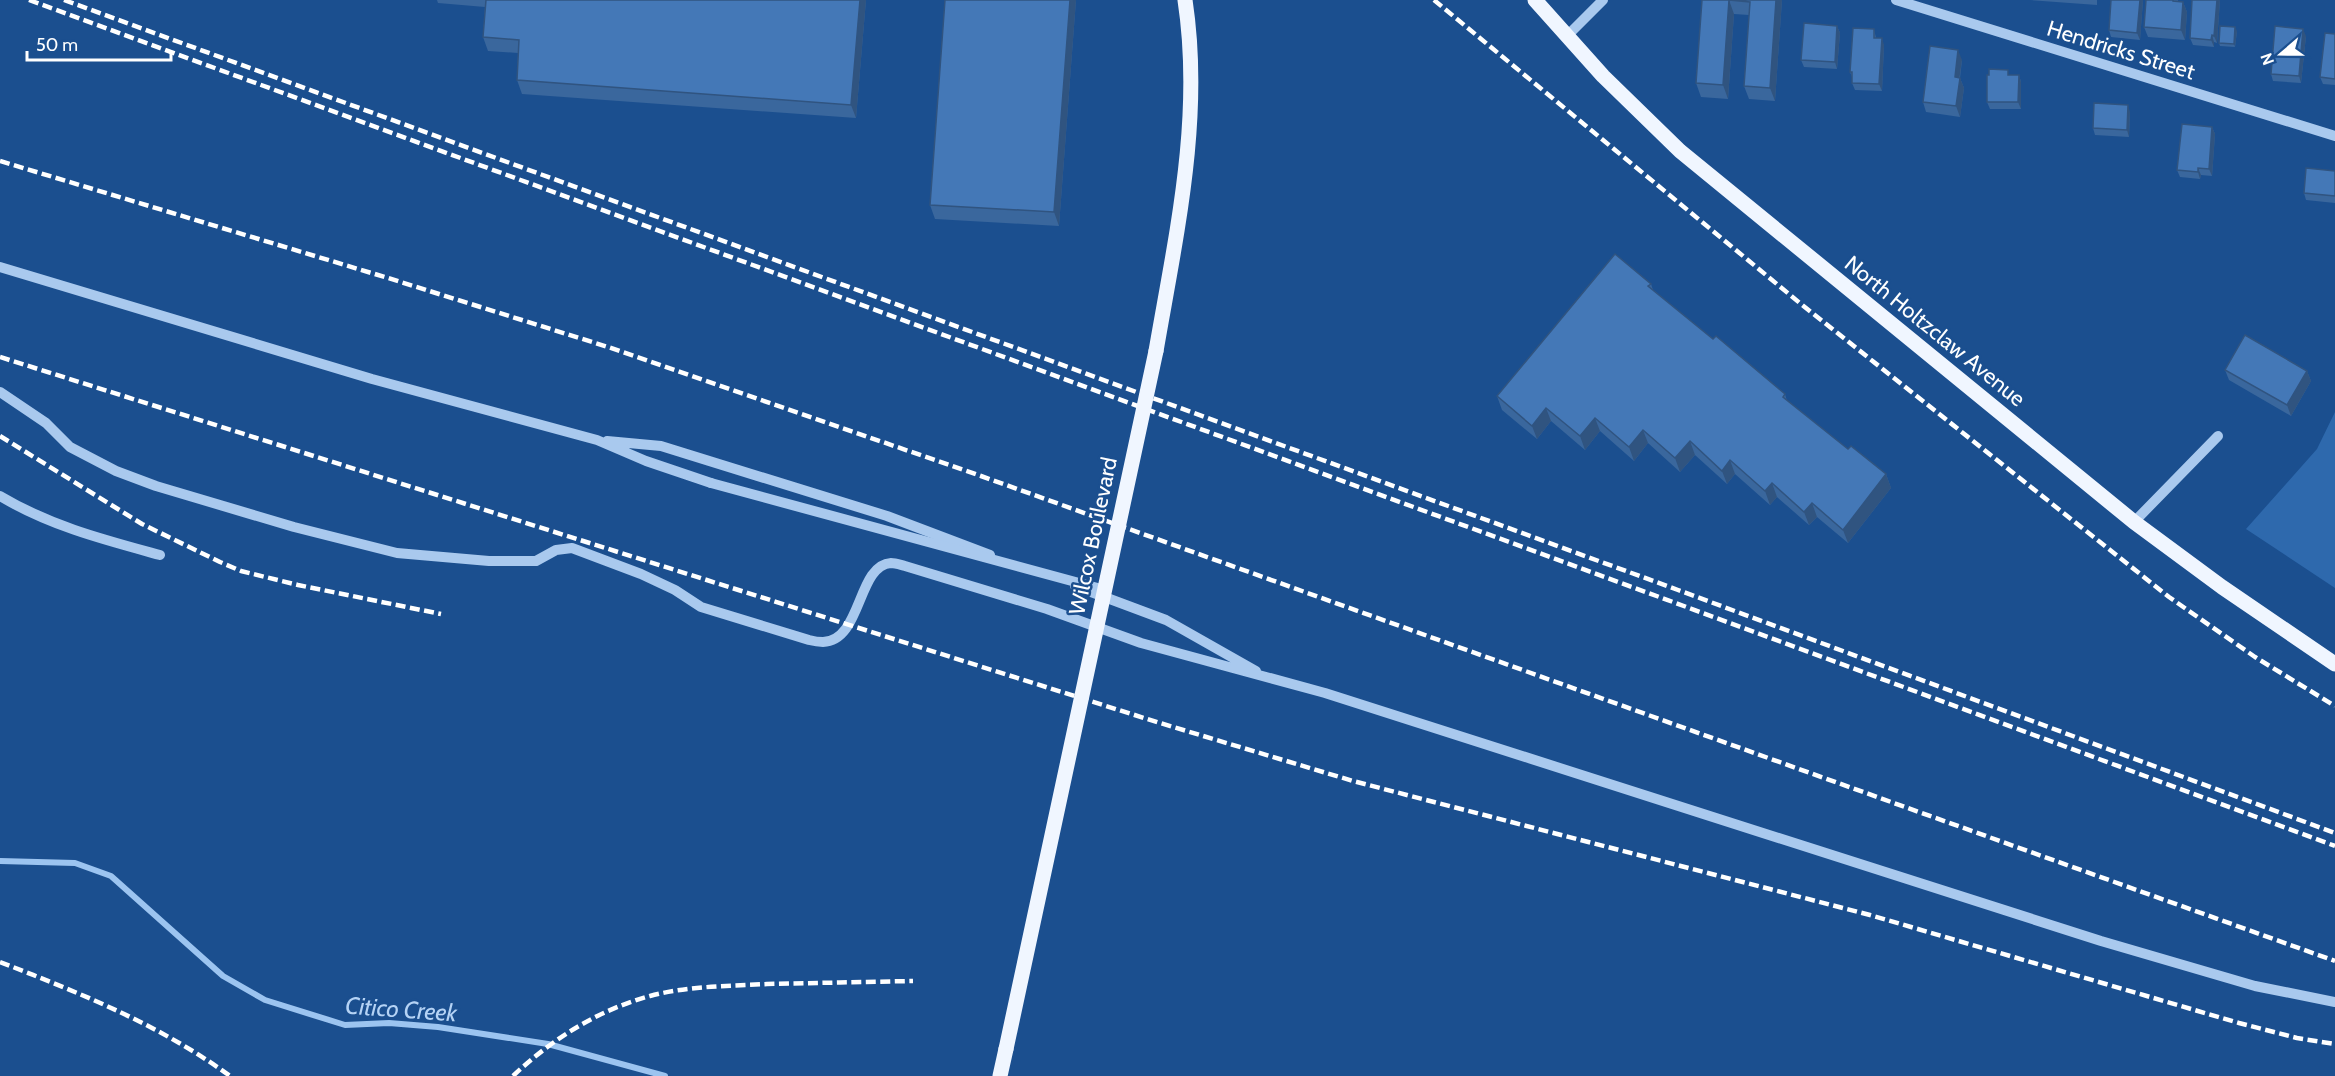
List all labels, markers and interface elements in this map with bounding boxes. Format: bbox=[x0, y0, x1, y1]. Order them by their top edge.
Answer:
street label: Hendricks Street bbox=[2044, 15, 2199, 85]
scale bar bbox=[27, 24, 171, 62]
north arrow bbox=[2251, 24, 2311, 84]
text: 50 m bbox=[36, 34, 78, 56]
text: N bbox=[2257, 50, 2278, 68]
street label: North Holtzclaw Avenue bbox=[1839, 250, 2031, 412]
street label: Wilcox Boulevard bbox=[1063, 455, 1123, 617]
water label: Citico Creek bbox=[344, 991, 458, 1027]

